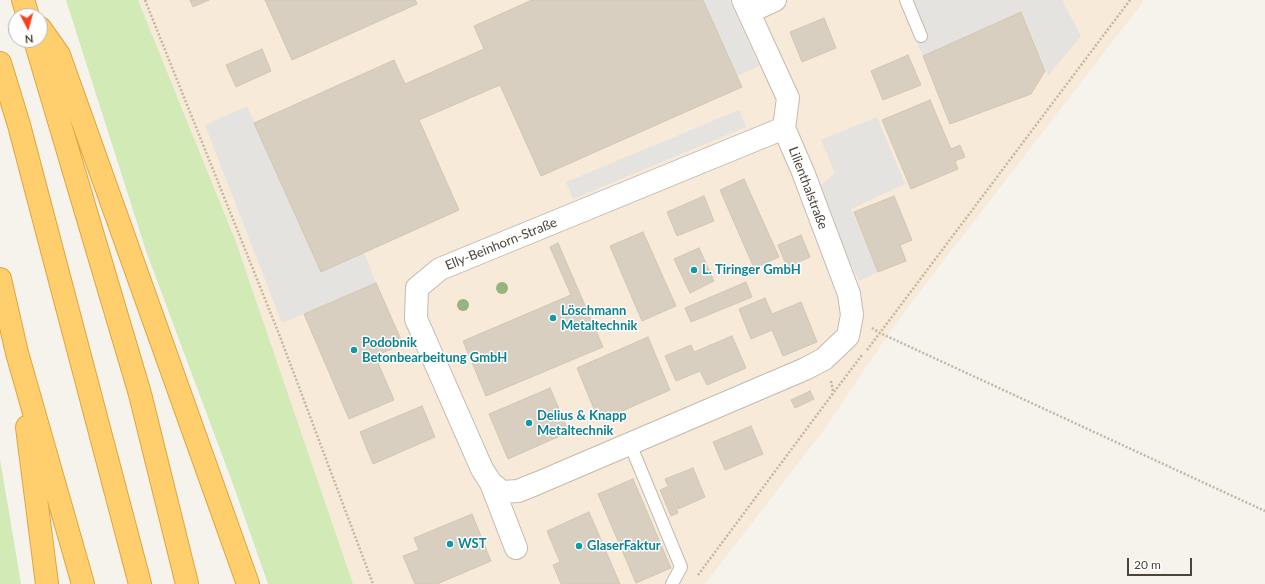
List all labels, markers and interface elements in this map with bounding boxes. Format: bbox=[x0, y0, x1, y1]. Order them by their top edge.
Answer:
north arrow bbox=[8, 8, 48, 48]
text: N bbox=[24, 33, 34, 46]
street label: Lilienthalstraße bbox=[785, 144, 831, 232]
street label: Elly-Beinhorn-Straße bbox=[443, 214, 559, 274]
place label: L. Tiringer GmbH bbox=[702, 262, 801, 278]
marker: L. Tiringer GmbH bbox=[689, 265, 699, 275]
place label: Löschmann Metaltechnik bbox=[561, 303, 638, 334]
marker: Löschmann Metaltechnik bbox=[548, 313, 558, 323]
place label: Podobnik Betonbearbeitung GmbH bbox=[362, 335, 507, 366]
marker: Podobnik Betonbearbeitung GmbH bbox=[349, 345, 359, 355]
place label: Delius & Knapp Metaltechnik bbox=[537, 408, 627, 439]
marker: Delius & Knapp Metaltechnik bbox=[524, 418, 534, 428]
place label: WST bbox=[458, 536, 486, 552]
place label: GlaserFaktur bbox=[587, 538, 661, 554]
marker: WST bbox=[445, 539, 455, 549]
marker: GlaserFaktur bbox=[574, 541, 584, 551]
scale bar bbox=[1129, 550, 1194, 576]
text: 20 m bbox=[1134, 557, 1161, 572]

